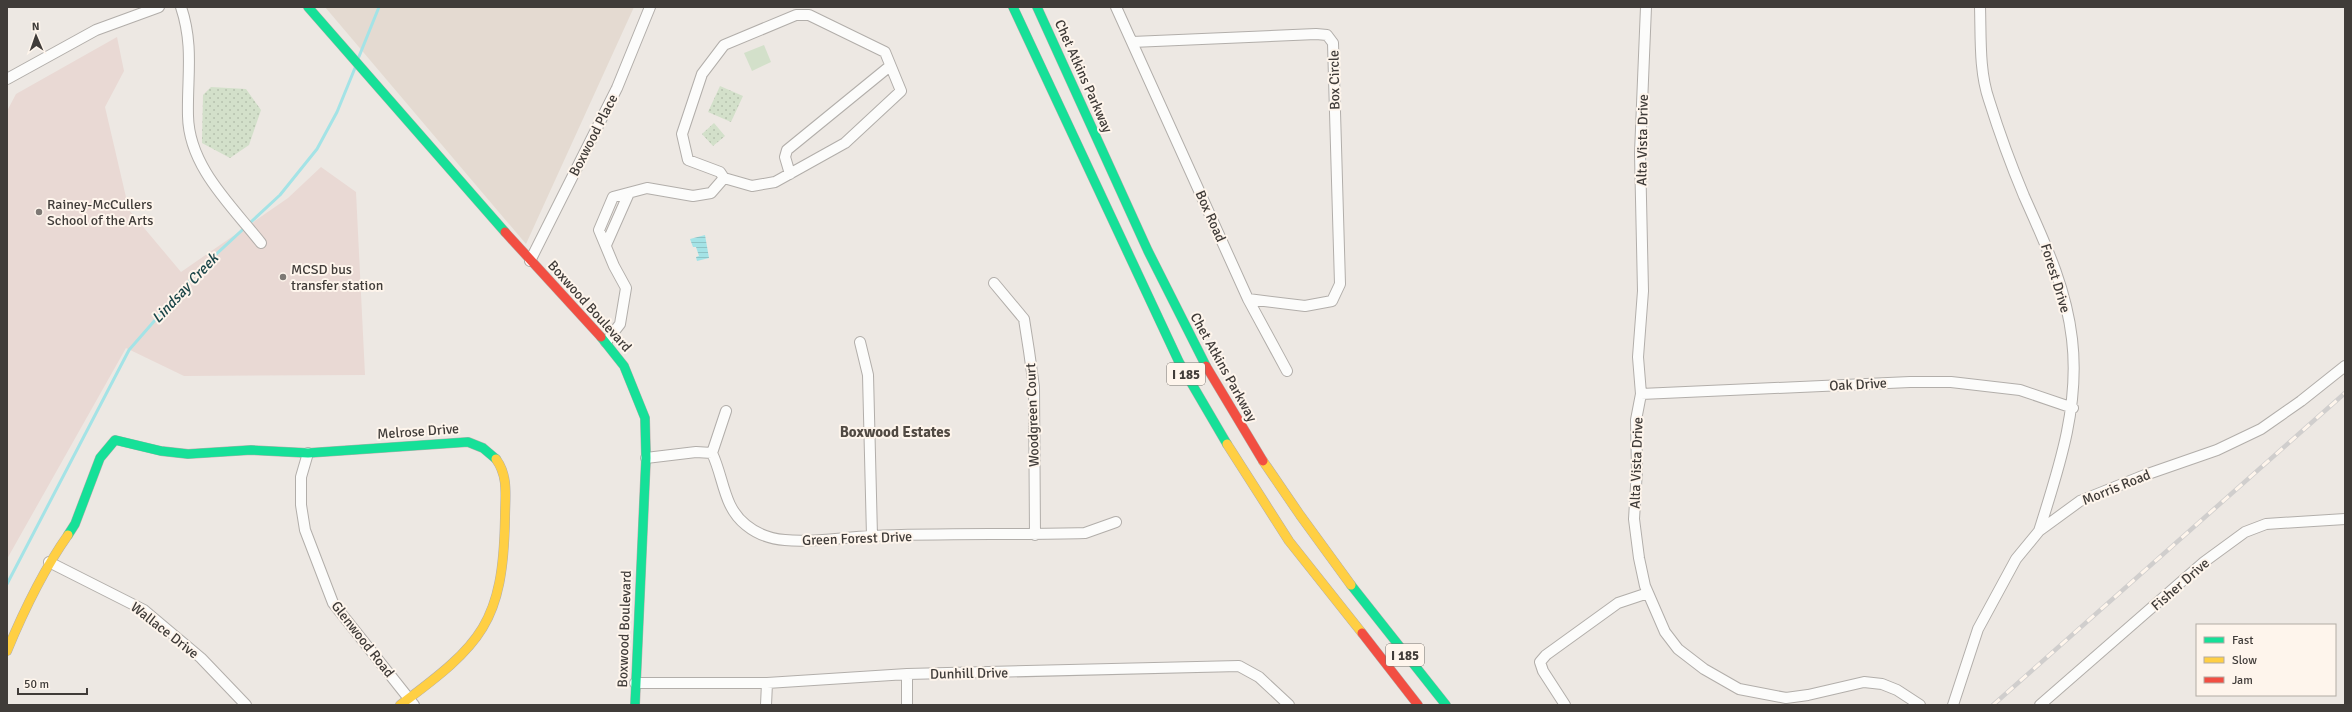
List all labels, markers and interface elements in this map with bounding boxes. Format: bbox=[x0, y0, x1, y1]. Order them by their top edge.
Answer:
north arrow bbox=[16, 16, 56, 56]
street label: Chet Atkins Parkway bbox=[1051, 17, 1116, 136]
text: N bbox=[32, 20, 40, 33]
street label: Box Circle bbox=[1325, 50, 1344, 110]
street label: Boxwood Place bbox=[566, 91, 621, 179]
street label: Alta Vista Drive bbox=[1633, 94, 1652, 186]
street label: Box Road bbox=[1192, 188, 1229, 245]
place label: Rainey-McCullers School of the Arts bbox=[47, 196, 153, 229]
marker: Rainey-McCullers School of the Arts bbox=[34, 207, 44, 217]
street label: Forest Drive bbox=[2037, 241, 2074, 315]
water label: Lindsay Creek bbox=[148, 248, 223, 327]
street label: Boxwood Boulevard bbox=[544, 257, 635, 356]
place label: MCSD bus transfer station bbox=[291, 261, 383, 294]
marker: MCSD bus transfer station bbox=[278, 272, 288, 282]
street label: Chet Atkins Parkway bbox=[1187, 310, 1261, 425]
street label: Woodgreen Court bbox=[1022, 363, 1043, 467]
road number: I 185 bbox=[1167, 363, 1205, 385]
street label: Oak Drive bbox=[1829, 375, 1887, 394]
street label: Alta Vista Drive bbox=[1626, 417, 1647, 509]
street label: Melrose Drive bbox=[376, 420, 460, 443]
district label: Boxwood Estates bbox=[840, 423, 951, 441]
street label: Morris Road bbox=[2080, 466, 2153, 509]
street label: Green Forest Drive bbox=[802, 528, 912, 549]
street label: Fisher Drive bbox=[2148, 555, 2213, 614]
street label: Boxwood Boulevard bbox=[614, 570, 635, 688]
street label: Glenwood Road bbox=[327, 598, 398, 681]
street label: Wallace Drive bbox=[127, 599, 202, 662]
legend bbox=[2196, 624, 2336, 696]
text: Fast bbox=[2232, 633, 2253, 648]
road number: I 185 bbox=[1386, 644, 1424, 666]
text: Slow bbox=[2232, 653, 2257, 668]
street label: Dunhill Drive bbox=[930, 664, 1008, 683]
scale bar bbox=[18, 670, 87, 696]
text: Jam bbox=[2232, 673, 2253, 688]
text: 50 m bbox=[24, 677, 49, 692]

